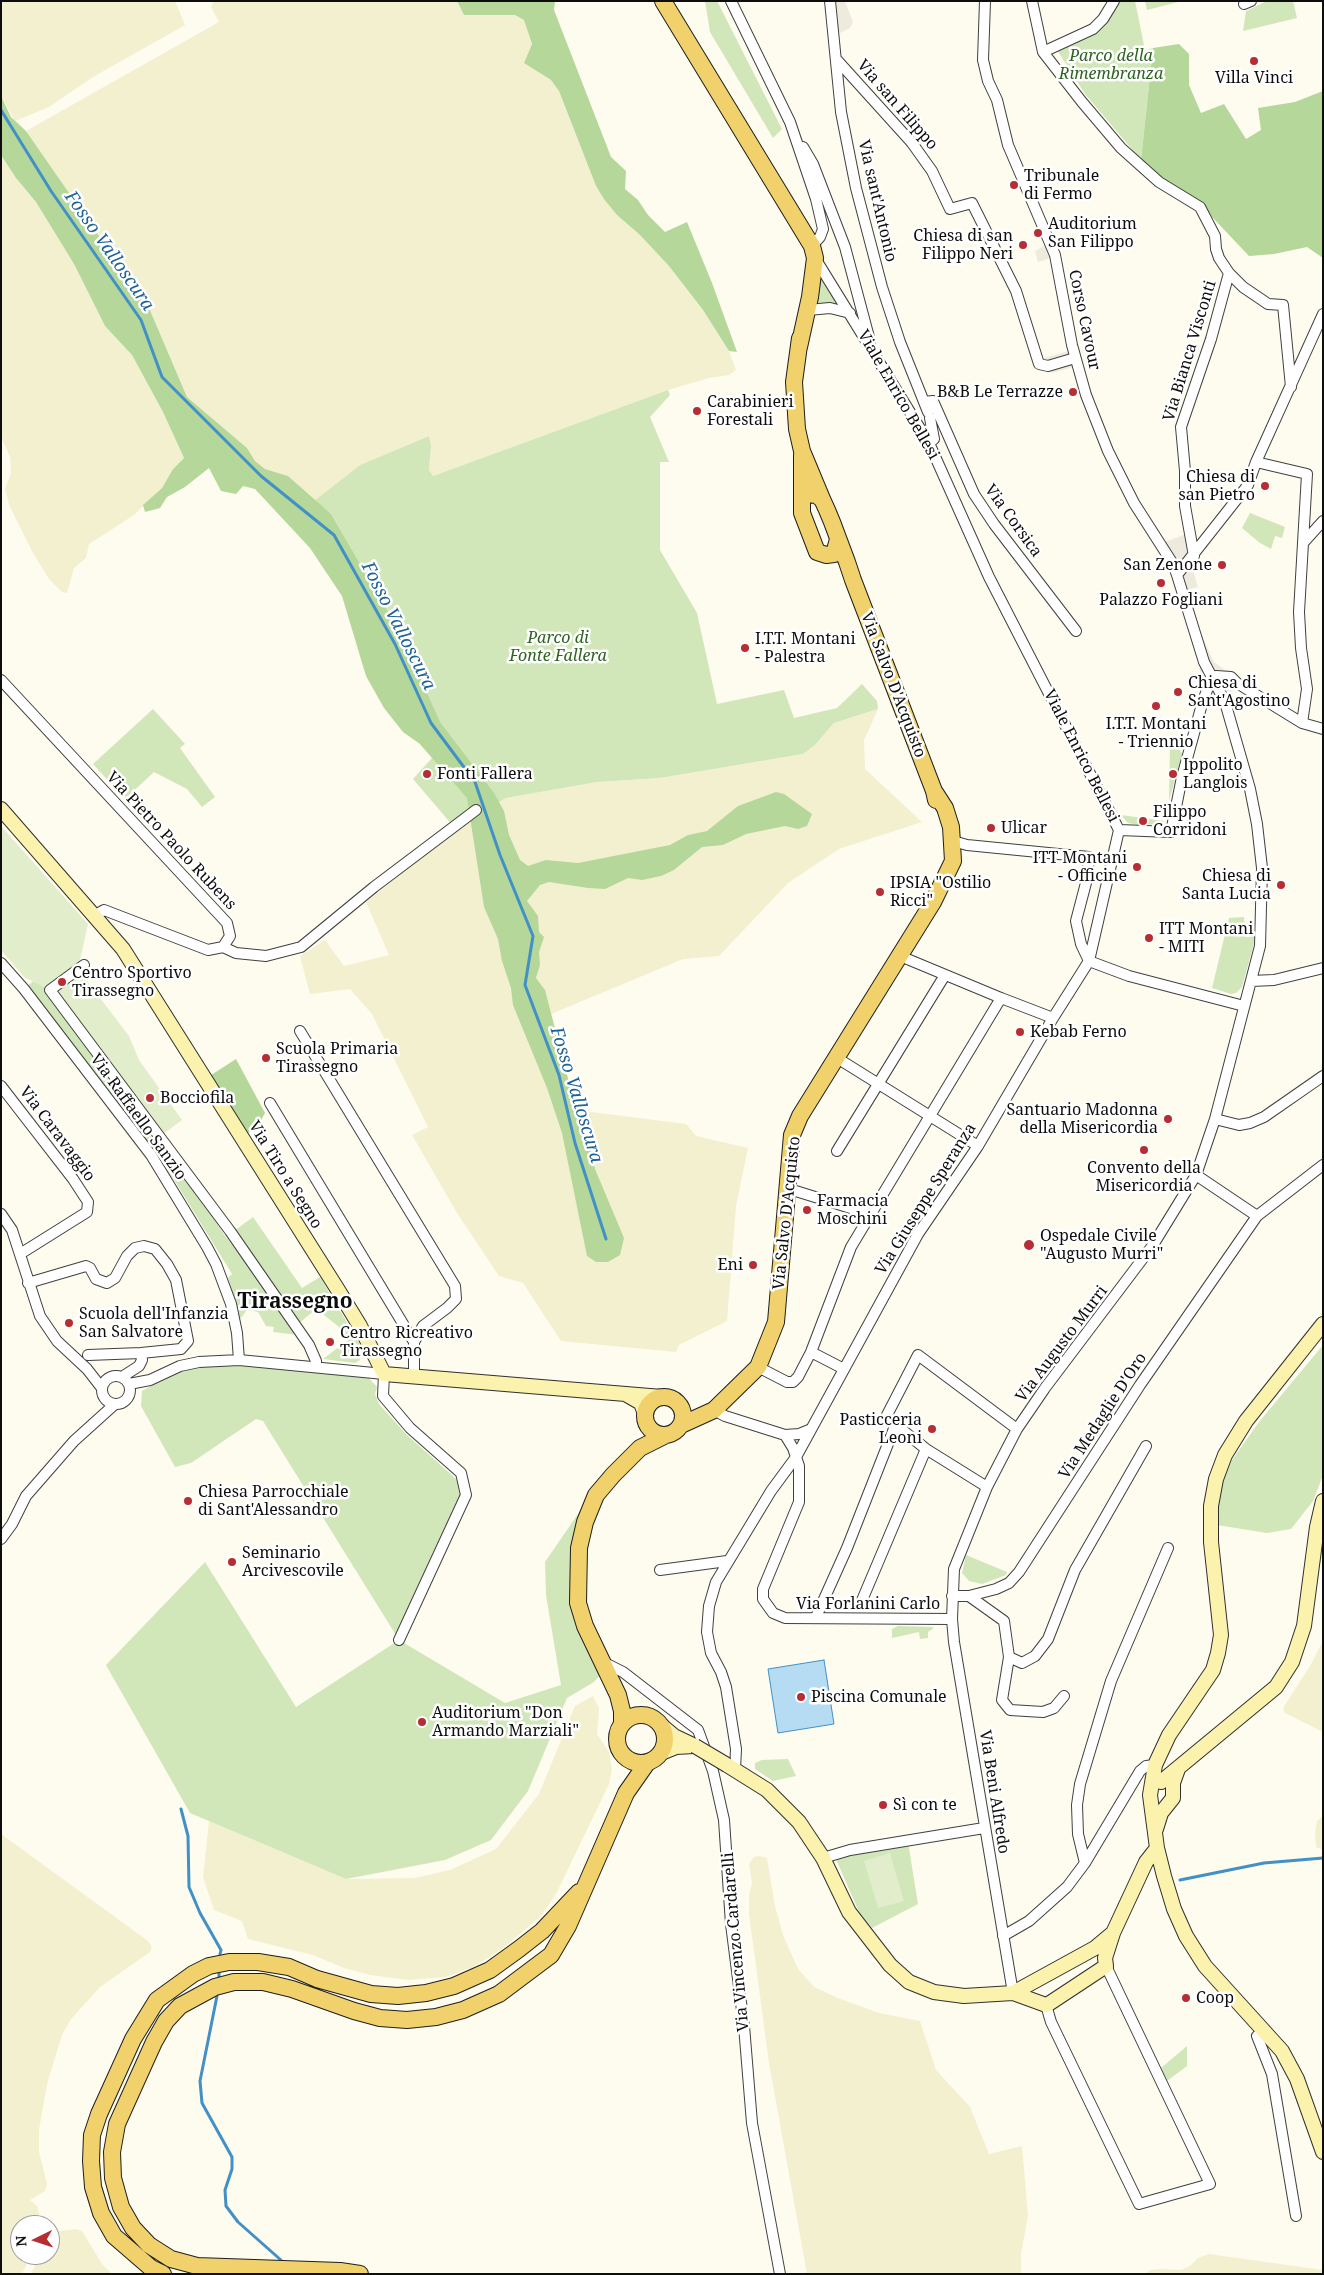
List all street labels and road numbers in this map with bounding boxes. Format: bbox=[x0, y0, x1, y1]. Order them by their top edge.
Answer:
street label: Via san Filippo bbox=[853, 56, 941, 154]
street label: Via sant'Antonio bbox=[854, 138, 900, 264]
street label: Corso Cavour bbox=[1064, 268, 1104, 372]
street label: Via Bianca Visconti bbox=[1159, 278, 1221, 424]
street label: Viale Enrico Bellesi bbox=[853, 327, 943, 463]
street label: Via Corsica bbox=[980, 481, 1046, 561]
street label: Via Salvo D'Acquisto bbox=[856, 610, 930, 760]
street label: Viale Enrico Bellesi bbox=[1039, 686, 1123, 826]
street label: Via Pietro Paolo Rubens bbox=[102, 768, 240, 914]
street label: Via Raffaello Sanzio bbox=[86, 1050, 190, 1184]
street label: Via Caravaggio bbox=[15, 1083, 99, 1185]
street label: Via Tiro a Segno bbox=[244, 1118, 326, 1232]
street label: Via Giuseppe Speranza bbox=[872, 1120, 980, 1278]
street label: Via Salvo D'Acquisto bbox=[769, 1135, 805, 1291]
street label: Via Augusto Murri bbox=[1012, 1282, 1112, 1406]
street label: Via Medaglie D'Oro bbox=[1055, 1349, 1151, 1483]
street label: Via Forlanini Carlo bbox=[796, 1594, 940, 1614]
street label: Via Beni Alfredo bbox=[975, 1729, 1013, 1855]
street label: Via Vincenzo Cardarelli bbox=[719, 1852, 753, 2032]

